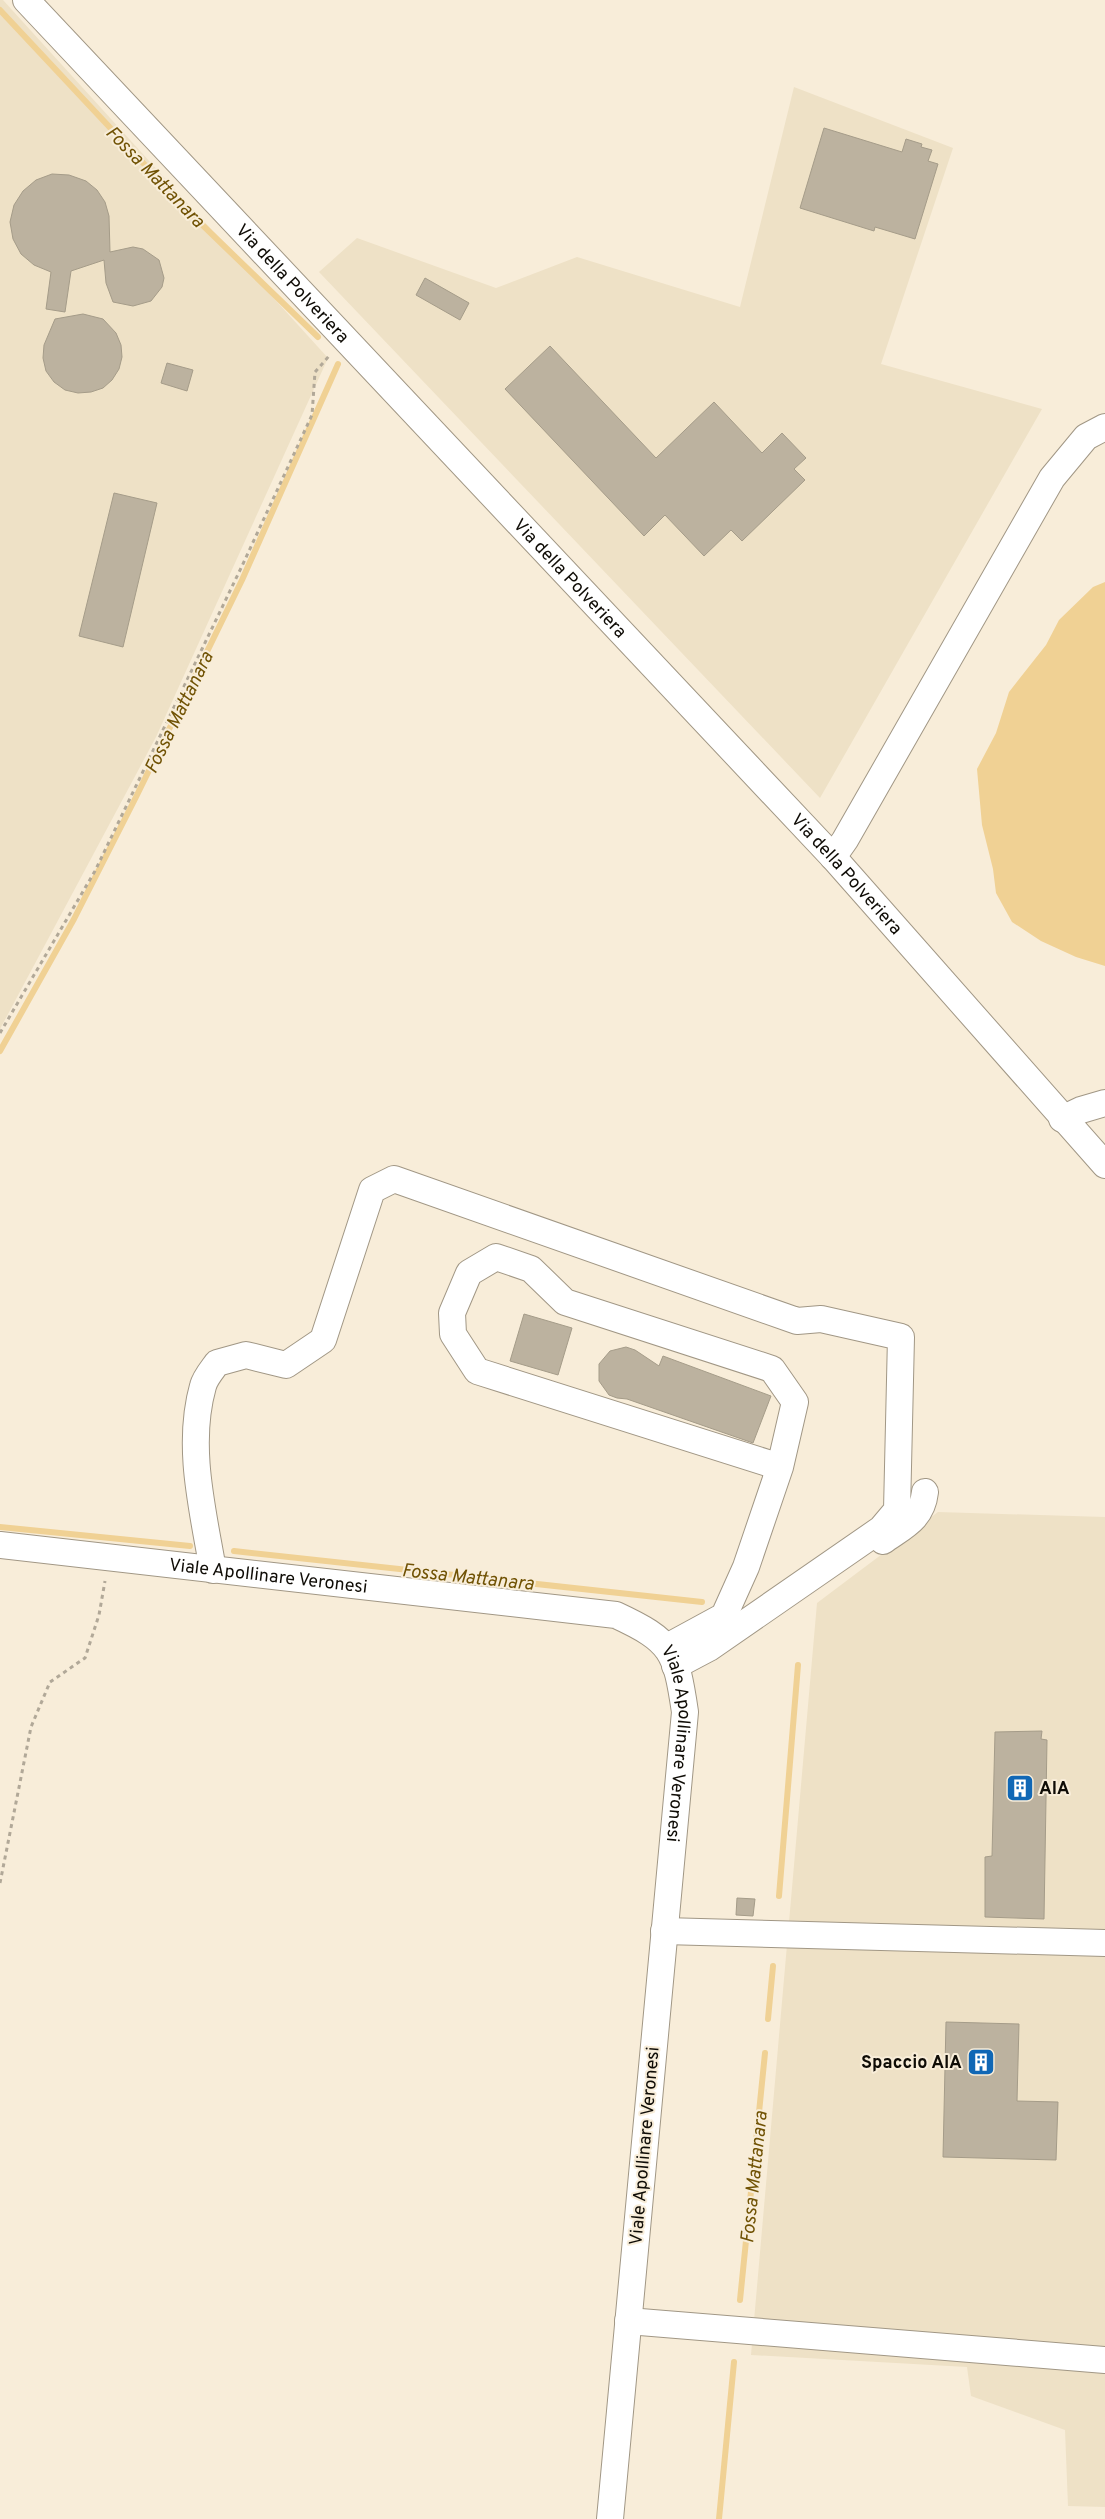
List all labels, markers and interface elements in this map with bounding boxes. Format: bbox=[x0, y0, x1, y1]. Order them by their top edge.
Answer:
water label: Fossa Mattanara bbox=[100, 121, 209, 234]
street label: Via della Polveriera bbox=[230, 220, 353, 349]
street label: Via della Polveriera bbox=[508, 515, 631, 644]
water label: Fossa Mattanara bbox=[140, 648, 220, 778]
street label: Via della Polveriera bbox=[785, 809, 906, 940]
street label: Viale Apollinare Veronesi bbox=[168, 1554, 369, 1600]
water label: Fossa Mattanara bbox=[401, 1559, 535, 1597]
street label: Viale Apollinare Veronesi bbox=[655, 1641, 695, 1843]
building icon: AIA bbox=[1005, 1773, 1035, 1803]
place label: AIA bbox=[1039, 1778, 1070, 1801]
street label: Viale Apollinare Veronesi bbox=[625, 2046, 666, 2246]
building icon: Spaccio AIA bbox=[966, 2047, 996, 2077]
place label: Spaccio AIA bbox=[861, 2052, 962, 2075]
water label: Fossa Mattanara bbox=[736, 2110, 774, 2244]

